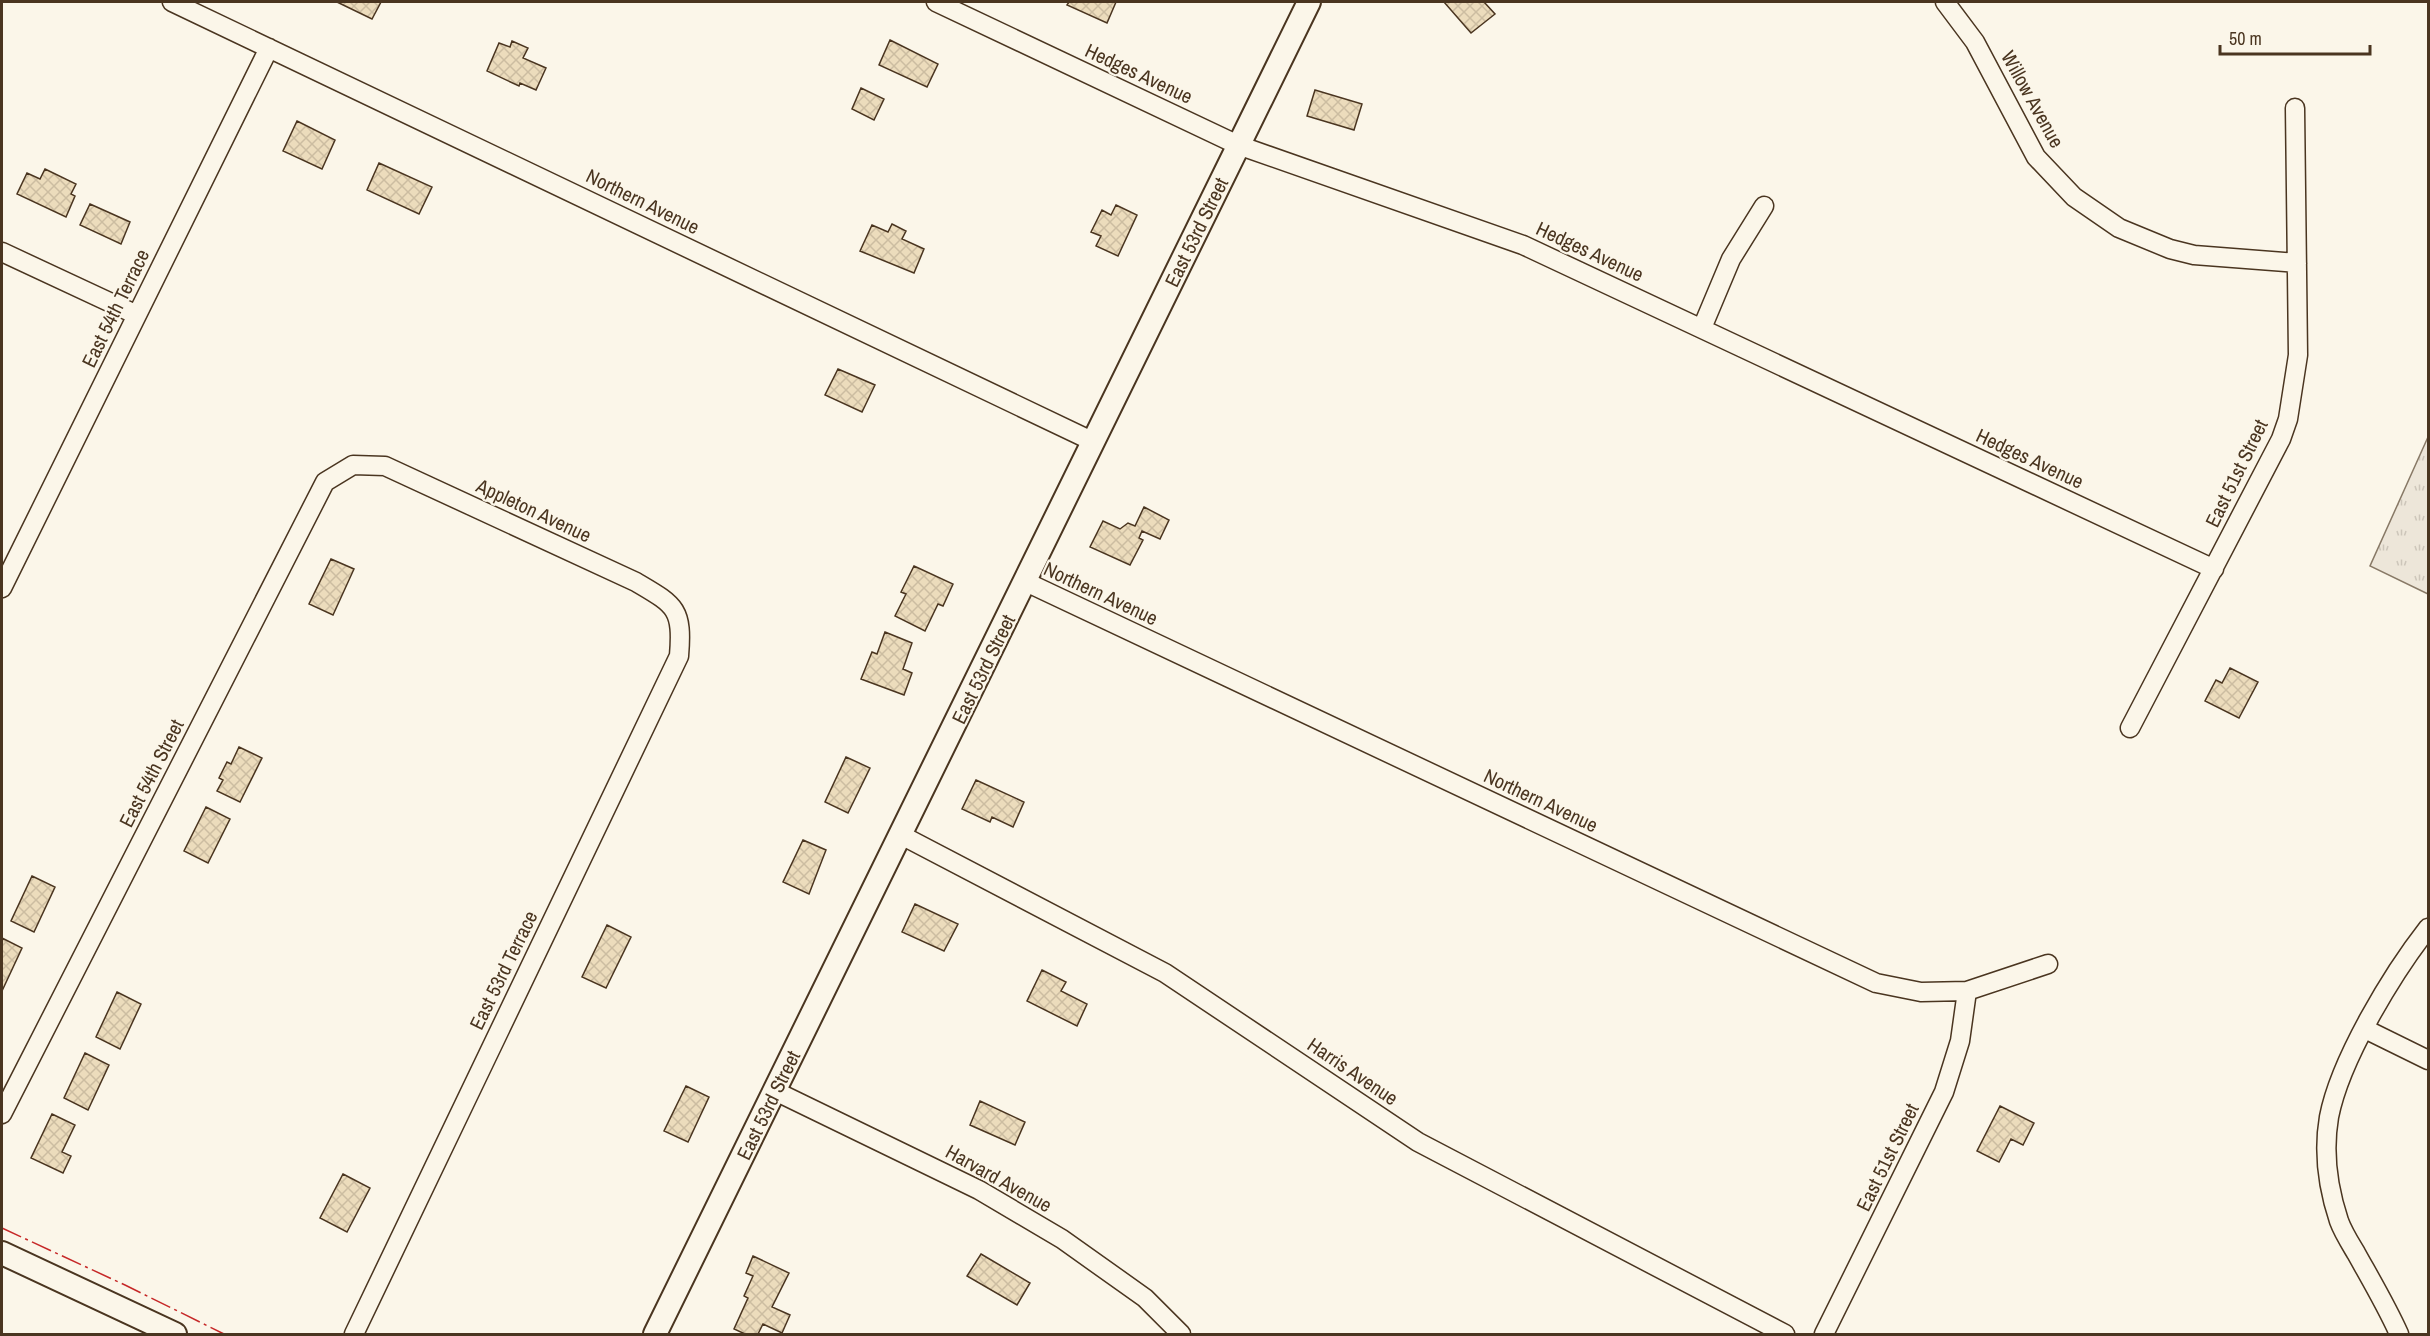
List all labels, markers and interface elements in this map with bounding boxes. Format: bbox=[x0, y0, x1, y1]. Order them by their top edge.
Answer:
scale bar bbox=[2220, 18, 2370, 56]
text: 50 m bbox=[2229, 26, 2262, 51]
street label: Hedges Avenue bbox=[1081, 36, 1197, 110]
street label: Willow Avenue bbox=[1995, 46, 2071, 152]
street label: Northern Avenue bbox=[582, 162, 704, 240]
street label: East 53rd Street bbox=[1158, 172, 1234, 291]
street label: Hedges Avenue bbox=[1532, 214, 1648, 288]
street label: East 54th Terrace bbox=[75, 244, 155, 372]
street label: East 51st Street bbox=[2198, 414, 2274, 531]
street label: Hedges Avenue bbox=[1972, 421, 2088, 495]
street label: Appleton Avenue bbox=[471, 471, 596, 548]
street label: Northern Avenue bbox=[1040, 555, 1162, 631]
street label: East 53rd Street bbox=[945, 609, 1021, 728]
street label: East 54th Street bbox=[112, 714, 190, 832]
street label: Northern Avenue bbox=[1480, 762, 1602, 838]
street label: East 53rd Terrace bbox=[463, 906, 543, 1034]
street label: Harris Avenue bbox=[1302, 1031, 1404, 1111]
street label: East 53rd Street bbox=[730, 1045, 806, 1164]
street label: East 51st Street bbox=[1849, 1098, 1925, 1215]
street label: Harvard Avenue bbox=[941, 1138, 1057, 1218]

